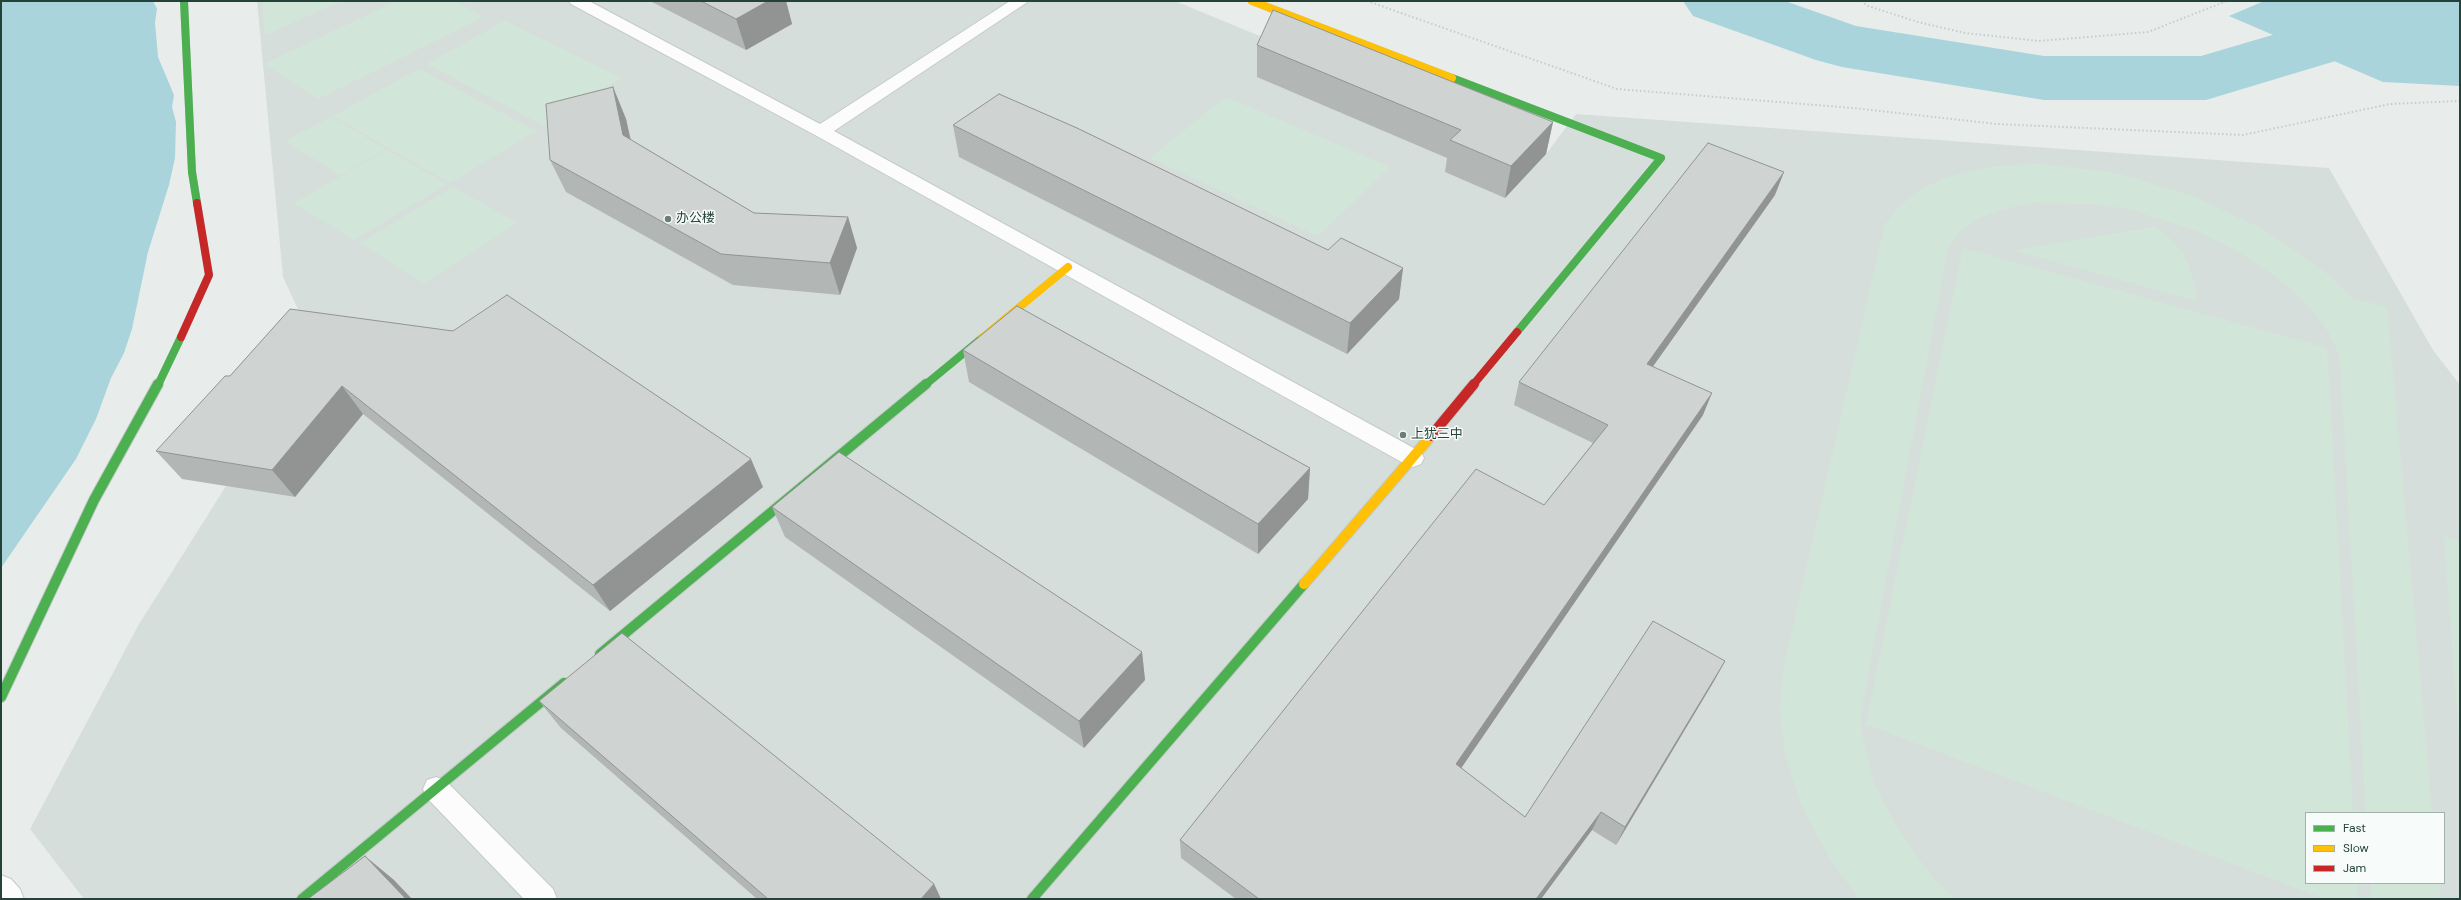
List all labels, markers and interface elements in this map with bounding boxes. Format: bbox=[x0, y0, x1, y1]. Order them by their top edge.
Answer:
place label: 办公楼 bbox=[676, 211, 715, 227]
marker: 办公楼 bbox=[663, 214, 673, 224]
place label: 上犹三中 bbox=[1411, 427, 1463, 443]
marker: 上犹三中 bbox=[1398, 430, 1408, 440]
legend bbox=[2305, 812, 2445, 884]
text: Fast bbox=[2343, 820, 2366, 836]
text: Slow bbox=[2343, 840, 2369, 856]
text: Jam bbox=[2343, 860, 2366, 876]

